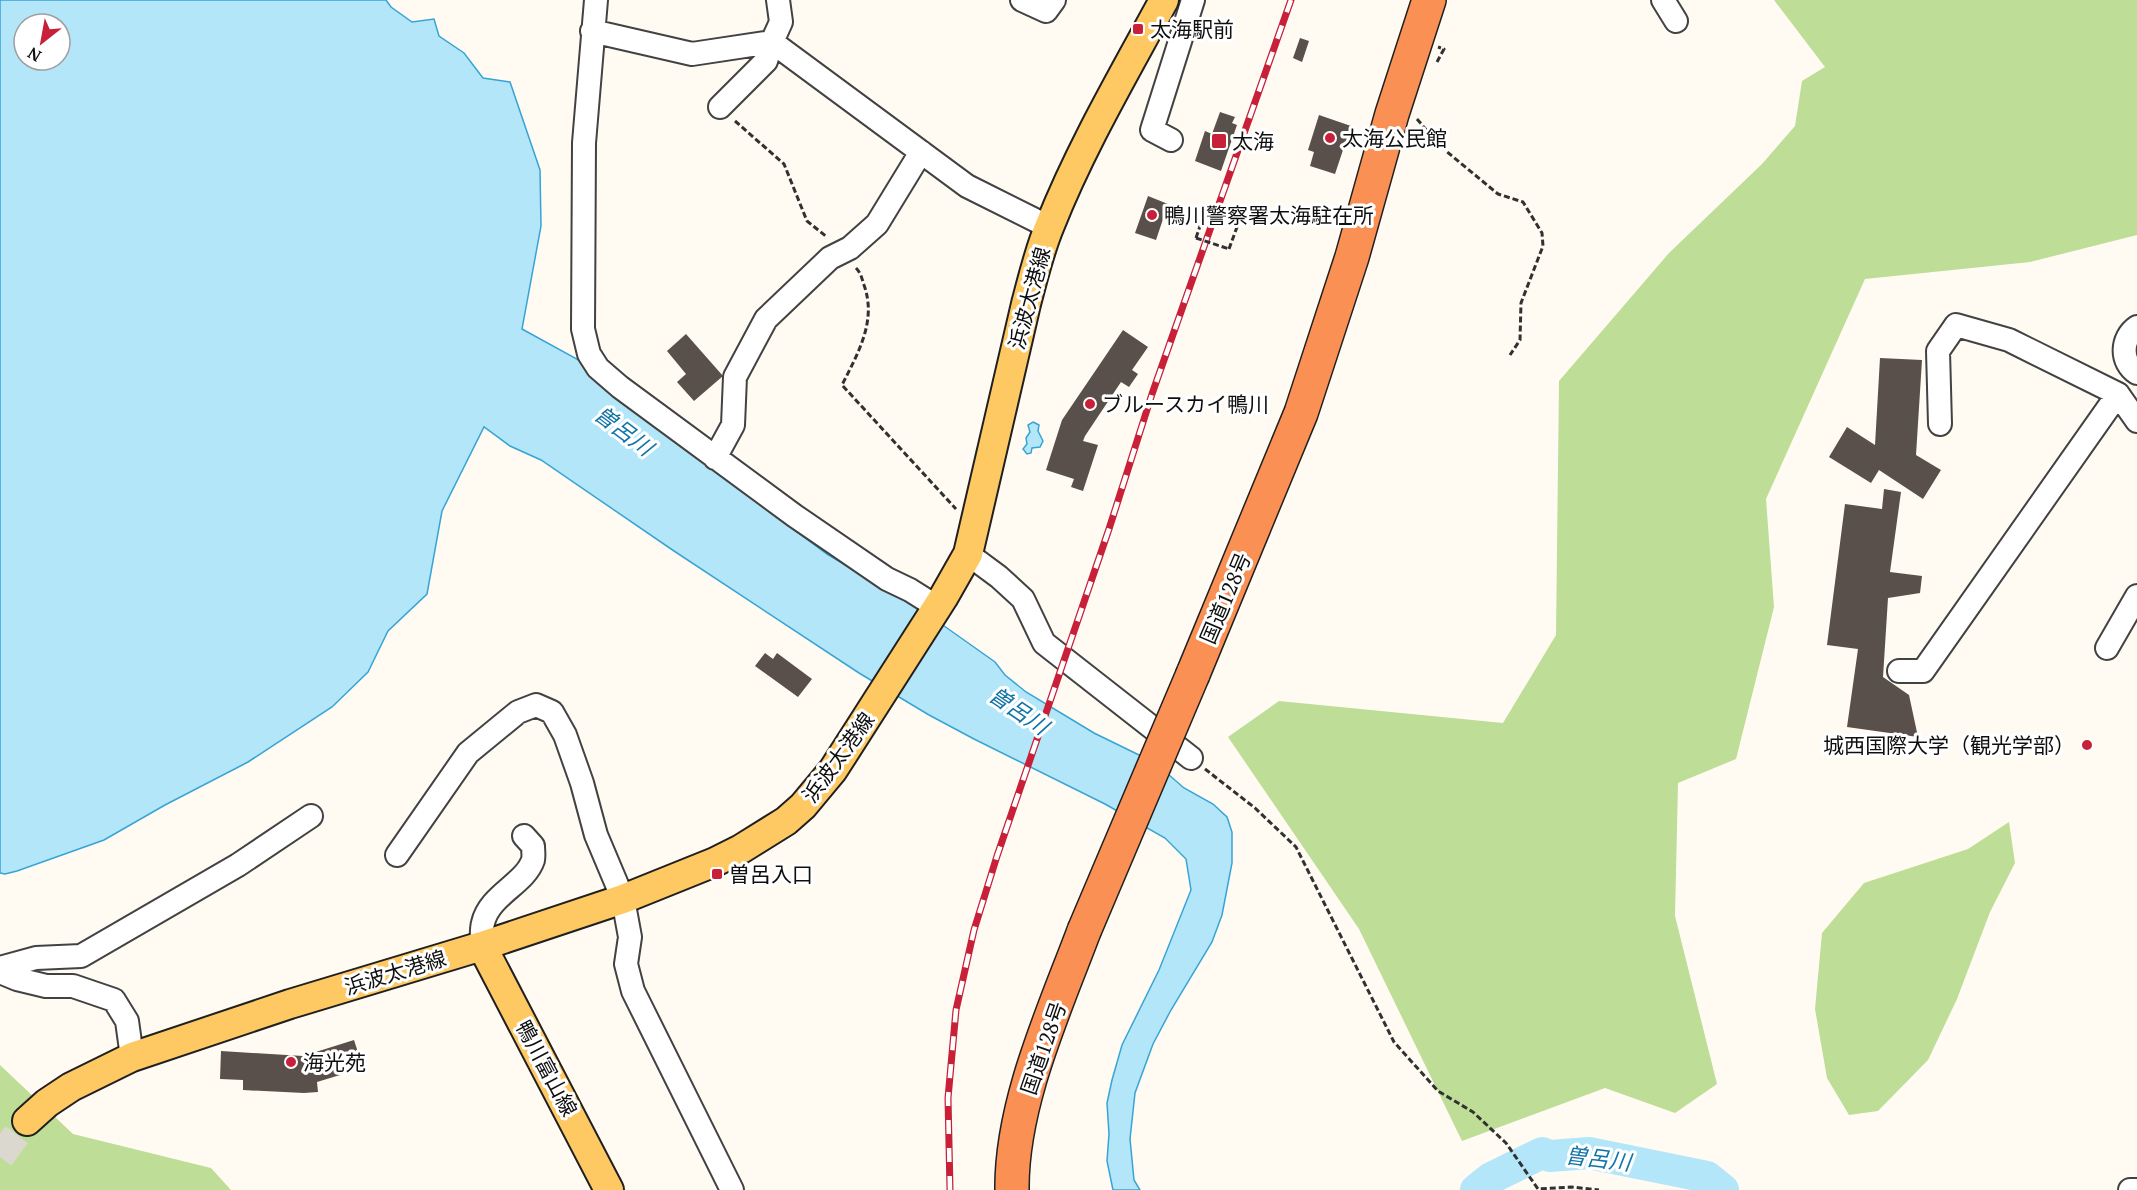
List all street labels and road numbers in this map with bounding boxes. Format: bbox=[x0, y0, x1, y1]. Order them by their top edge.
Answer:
street label: 浜波太港線 bbox=[1002, 244, 1056, 352]
street label: 国道128号 bbox=[1193, 548, 1257, 648]
street label: 浜波太港線 bbox=[796, 706, 880, 808]
street label: 浜波太港線 bbox=[341, 943, 449, 1001]
street label: 国道128号 bbox=[1014, 998, 1072, 1098]
street label: 鴨川富山線 bbox=[510, 1015, 584, 1121]

